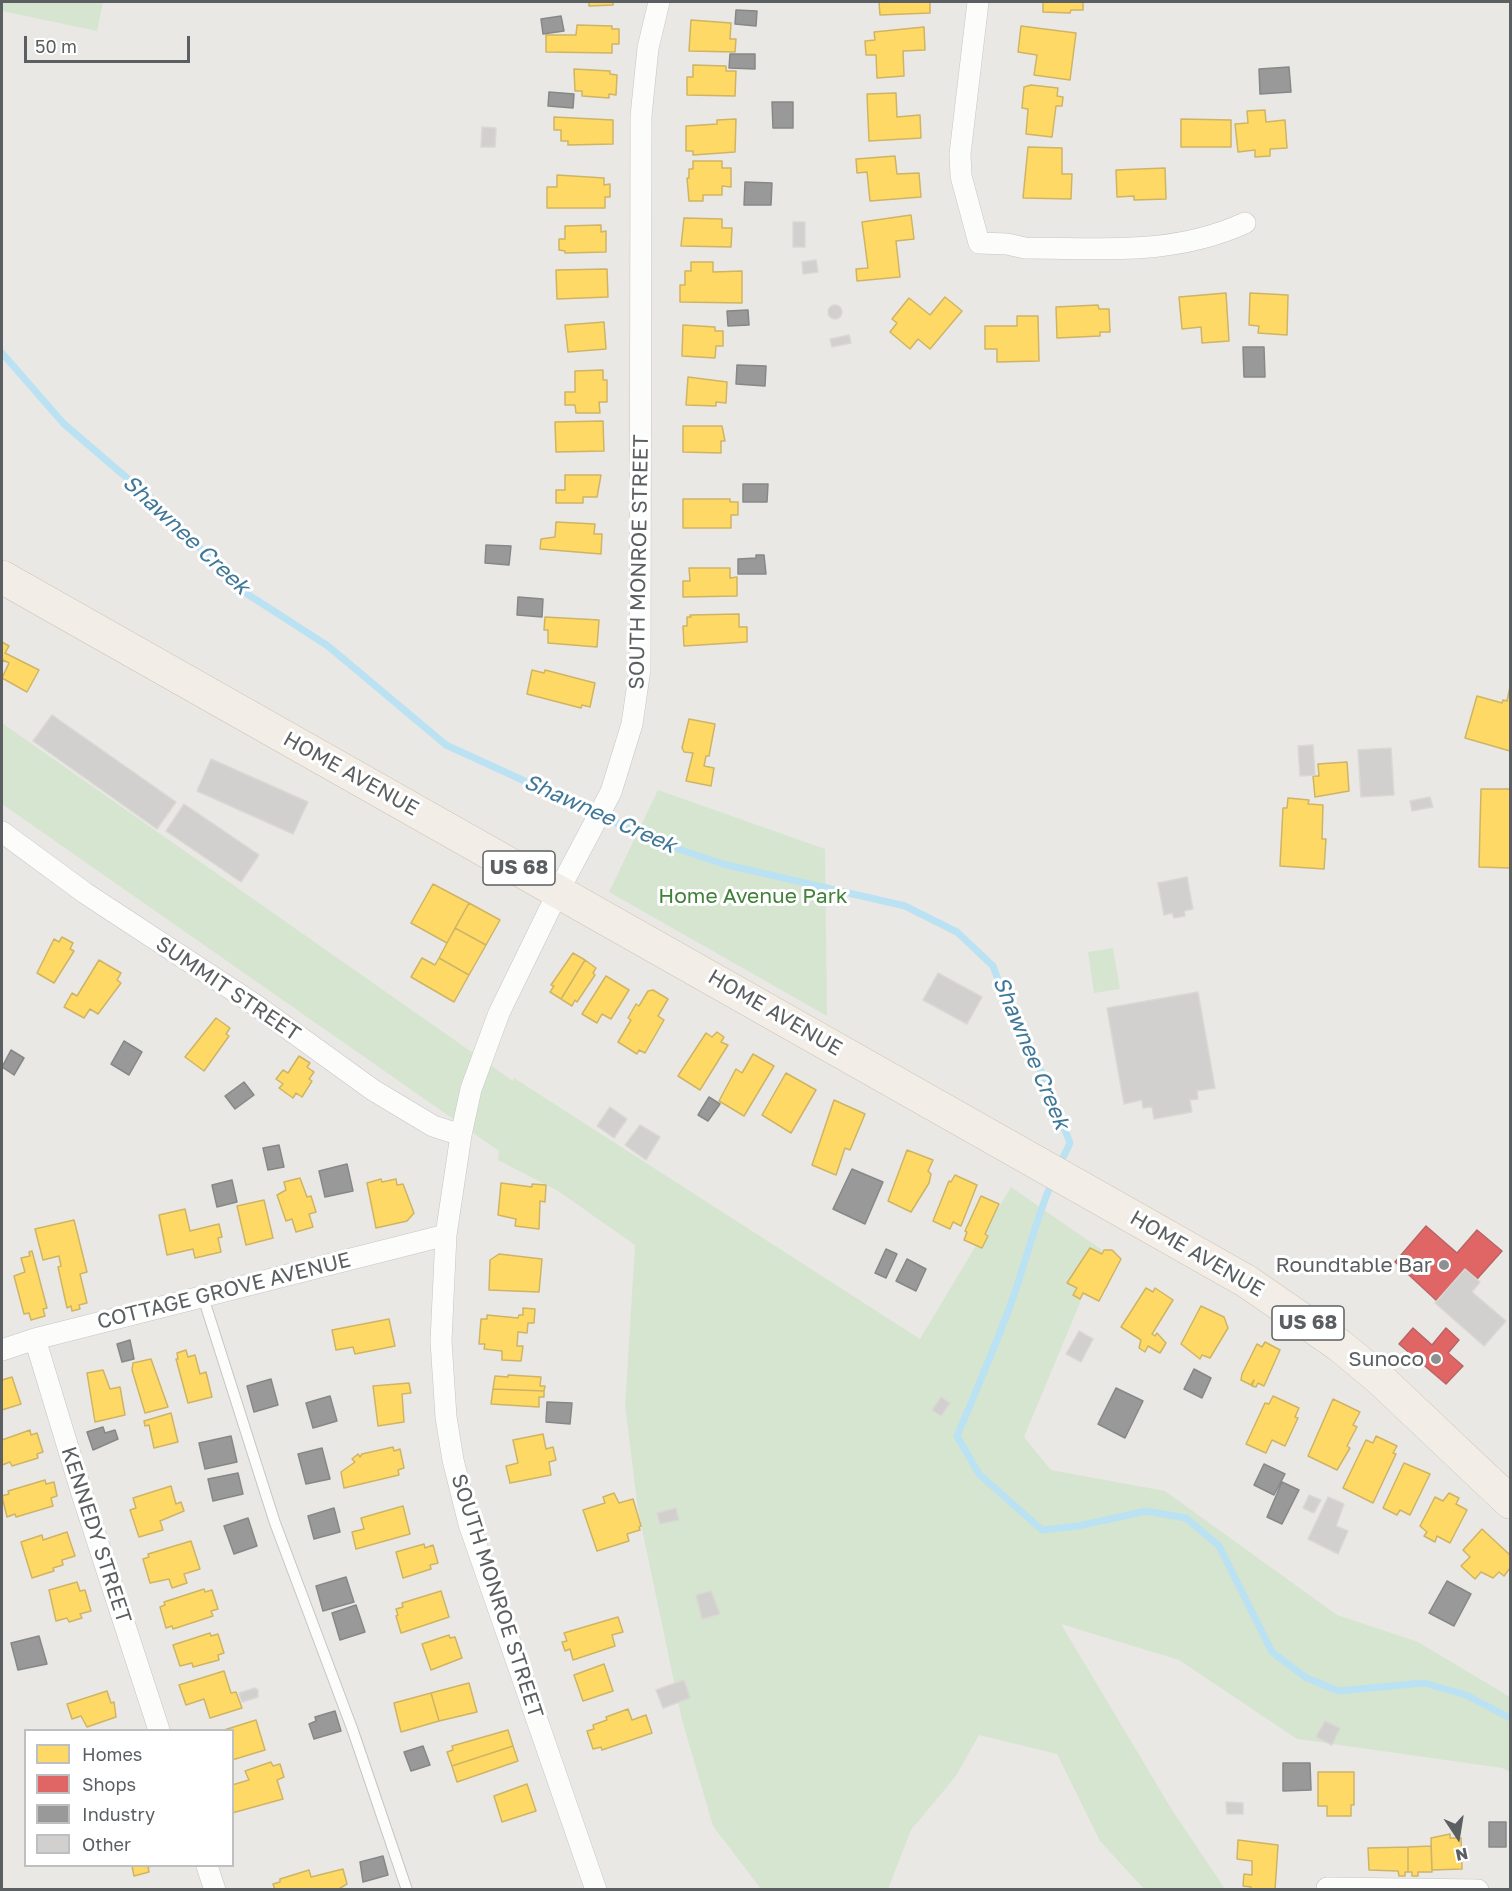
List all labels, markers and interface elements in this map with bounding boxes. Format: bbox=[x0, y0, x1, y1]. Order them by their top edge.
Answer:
scale bar bbox=[27, 24, 194, 62]
text: 50 m bbox=[35, 35, 77, 57]
street label: SOUTH MONROE STREET bbox=[624, 434, 654, 690]
water label: Shawnee Creek bbox=[117, 470, 255, 600]
street label: HOME AVENUE bbox=[279, 726, 423, 822]
water label: Shawnee Creek bbox=[520, 769, 680, 859]
road number: US 68 bbox=[483, 851, 555, 885]
park label: Home Avenue Park bbox=[658, 883, 848, 909]
street label: SUMMIT STREET bbox=[151, 931, 305, 1047]
street label: HOME AVENUE bbox=[703, 964, 847, 1062]
water label: Shawnee Creek bbox=[987, 973, 1075, 1133]
street label: HOME AVENUE bbox=[1125, 1205, 1269, 1303]
street label: COTTAGE GROVE AVENUE bbox=[95, 1247, 353, 1335]
place label: Roundtable Bar bbox=[1276, 1252, 1432, 1278]
marker: Roundtable Bar bbox=[1437, 1258, 1451, 1272]
road number: US 68 bbox=[1272, 1306, 1344, 1340]
place label: Sunoco bbox=[1348, 1346, 1424, 1372]
marker: Sunoco bbox=[1429, 1352, 1443, 1366]
street label: KENNEDY STREET bbox=[56, 1444, 136, 1626]
street label: SOUTH MONROE STREET bbox=[446, 1471, 548, 1721]
legend bbox=[24, 1729, 234, 1867]
text: Homes bbox=[82, 1743, 142, 1765]
text: Shops bbox=[82, 1773, 136, 1795]
text: Industry bbox=[82, 1803, 155, 1825]
north arrow bbox=[1428, 1807, 1488, 1867]
text: Other bbox=[82, 1833, 131, 1855]
text: N bbox=[1454, 1844, 1470, 1866]

